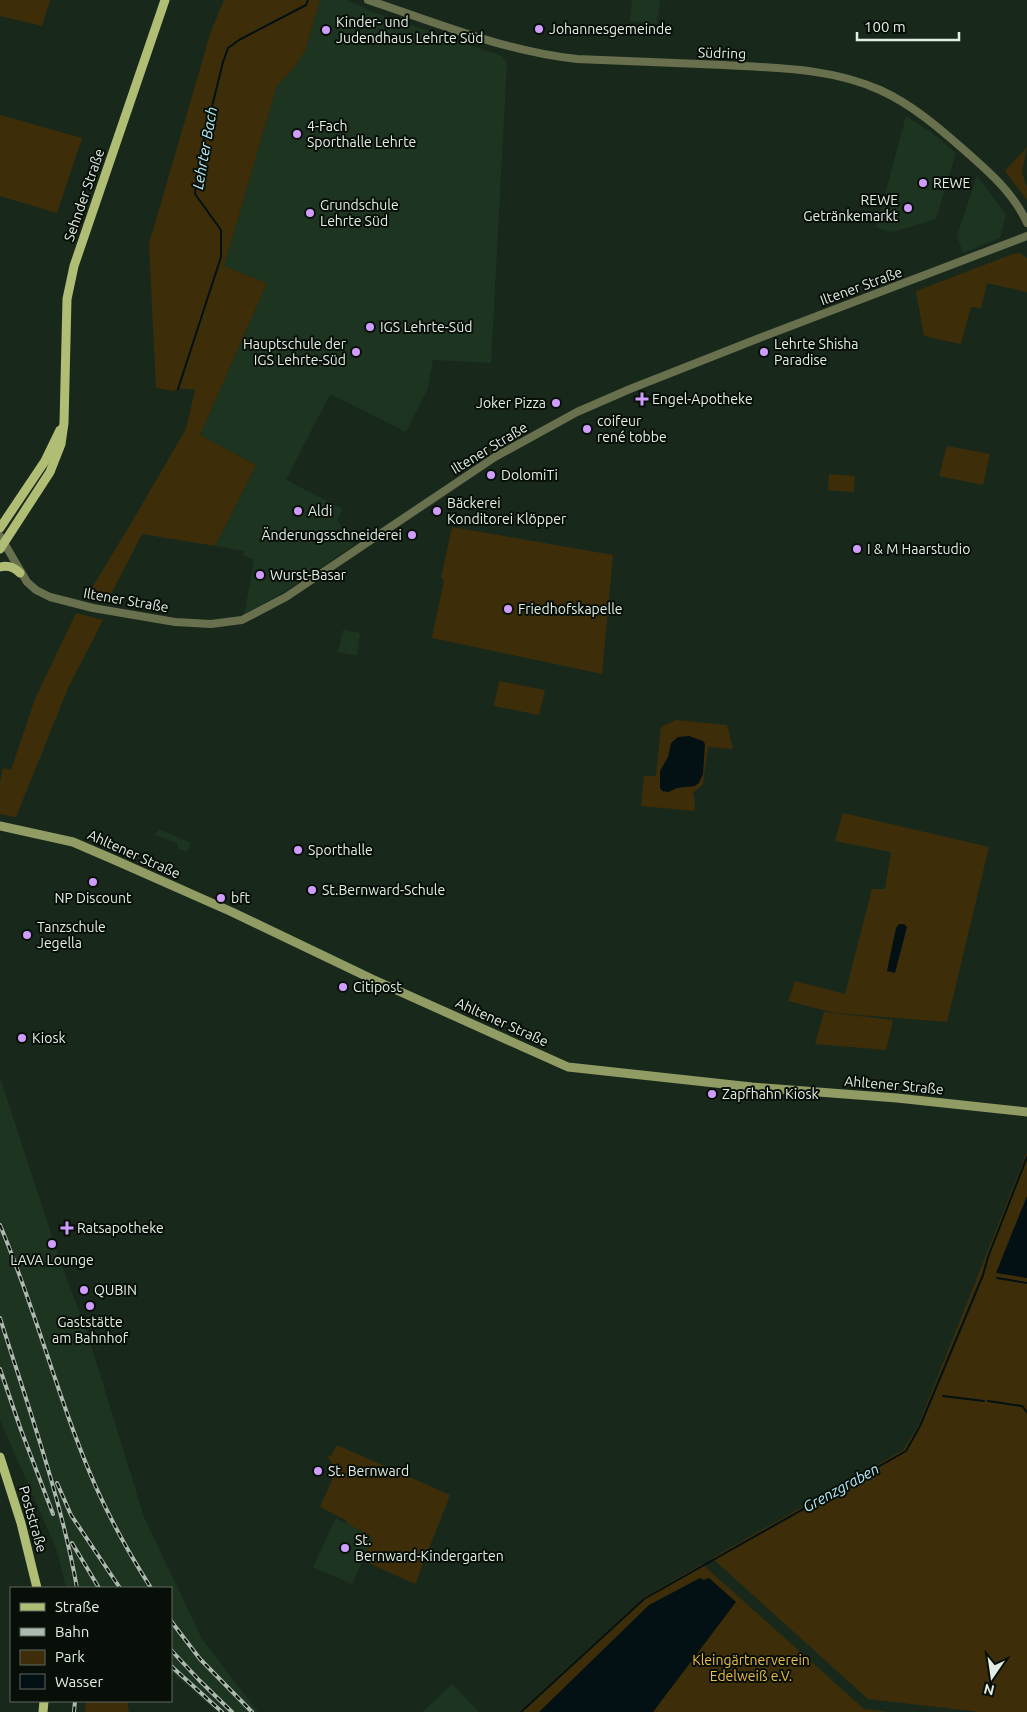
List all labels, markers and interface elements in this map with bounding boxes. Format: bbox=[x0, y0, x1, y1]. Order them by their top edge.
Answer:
scale bar bbox=[857, 10, 960, 42]
place label: Kinder- und Judendhaus Lehrte Süd bbox=[336, 14, 484, 46]
text: 100 m bbox=[864, 18, 906, 35]
place label: Johannesgemeinde bbox=[549, 21, 672, 37]
marker: Johannesgemeinde bbox=[533, 23, 545, 35]
marker: Kinder- und Judendhaus Lehrte Süd bbox=[320, 24, 332, 36]
street label: Südring bbox=[698, 44, 746, 62]
water label: Lehrter Bach bbox=[189, 105, 220, 191]
place label: 4-Fach Sporthalle Lehrte bbox=[307, 118, 416, 150]
marker: 4-Fach Sporthalle Lehrte bbox=[291, 128, 303, 140]
street label: Sehnder Straße bbox=[61, 147, 107, 243]
place label: REWE bbox=[933, 175, 971, 191]
marker: REWE bbox=[917, 177, 929, 189]
place label: REWE Getränkemarkt bbox=[803, 192, 898, 224]
place label: Grundschule Lehrte Süd bbox=[320, 197, 399, 229]
marker: REWE Getränkemarkt bbox=[902, 202, 914, 214]
marker: Grundschule Lehrte Süd bbox=[304, 207, 316, 219]
street label: Iltener Straße bbox=[818, 264, 904, 308]
place label: IGS Lehrte-Süd bbox=[380, 319, 472, 335]
marker: IGS Lehrte-Süd bbox=[364, 321, 376, 333]
place label: Hauptschule der IGS Lehrte-Süd bbox=[243, 336, 347, 368]
place label: Lehrte Shisha Paradise bbox=[774, 336, 859, 368]
marker: Hauptschule der IGS Lehrte-Süd bbox=[350, 346, 362, 358]
marker: Lehrte Shisha Paradise bbox=[758, 346, 770, 358]
place label: Engel-Apotheke bbox=[652, 391, 753, 407]
marker: Engel-Apotheke bbox=[636, 393, 648, 405]
place label: Joker Pizza bbox=[476, 395, 546, 411]
marker: Joker Pizza bbox=[550, 397, 562, 409]
place label: coifeur rené tobbe bbox=[597, 413, 667, 445]
street label: Iltener Straße bbox=[448, 419, 530, 477]
marker: coifeur rené tobbe bbox=[581, 423, 593, 435]
place label: DolomiTi bbox=[501, 467, 558, 483]
marker: DolomiTi bbox=[485, 469, 497, 481]
place label: Bäckerei Konditorei Klöpper bbox=[447, 495, 567, 527]
place label: Aldi bbox=[308, 503, 332, 519]
marker: Aldi bbox=[292, 505, 304, 517]
marker: Bäckerei Konditorei Klöpper bbox=[431, 505, 443, 517]
place label: Änderungsschneiderei bbox=[262, 527, 402, 543]
marker: Änderungsschneiderei bbox=[406, 529, 418, 541]
place label: I & M Haarstudio bbox=[867, 541, 970, 557]
marker: I & M Haarstudio bbox=[851, 543, 863, 555]
place label: Wurst-Basar bbox=[270, 567, 347, 583]
marker: Wurst-Basar bbox=[254, 569, 266, 581]
street label: Iltener Straße bbox=[82, 585, 170, 615]
place label: Friedhofskapelle bbox=[518, 601, 623, 617]
marker: Friedhofskapelle bbox=[502, 603, 514, 615]
street label: Ahltener Straße bbox=[85, 826, 183, 882]
place label: Sporthalle bbox=[308, 842, 373, 858]
marker: Sporthalle bbox=[292, 844, 304, 856]
marker: NP Discount bbox=[87, 876, 99, 888]
place label: St.Bernward-Schule bbox=[322, 882, 445, 898]
marker: St.Bernward-Schule bbox=[306, 884, 318, 896]
place label: NP Discount bbox=[54, 890, 132, 906]
place label: bft bbox=[231, 890, 251, 906]
marker: bft bbox=[215, 892, 227, 904]
place label: Tanzschule Jegella bbox=[37, 919, 106, 951]
marker: Tanzschule Jegella bbox=[21, 929, 33, 941]
place label: Citipost bbox=[353, 979, 402, 995]
marker: Citipost bbox=[337, 981, 349, 993]
street label: Ahltener Straße bbox=[453, 994, 551, 1050]
place label: Kiosk bbox=[32, 1030, 66, 1046]
marker: Kiosk bbox=[16, 1032, 28, 1044]
street label: Ahltener Straße bbox=[844, 1073, 944, 1097]
place label: Zapfhahn Kiosk bbox=[722, 1086, 819, 1102]
marker: Zapfhahn Kiosk bbox=[706, 1088, 718, 1100]
place label: Ratsapotheke bbox=[77, 1220, 164, 1236]
marker: Ratsapotheke bbox=[61, 1222, 73, 1234]
marker: LAVA Lounge bbox=[46, 1238, 58, 1250]
place label: LAVA Lounge bbox=[10, 1252, 94, 1268]
place label: QUBIN bbox=[94, 1282, 137, 1298]
marker: QUBIN bbox=[78, 1284, 90, 1296]
marker: Gaststätte am Bahnhof bbox=[84, 1300, 96, 1312]
place label: Gaststätte am Bahnhof bbox=[52, 1314, 129, 1346]
water label: Grenzgraben bbox=[800, 1460, 882, 1515]
place label: St. Bernward bbox=[328, 1463, 409, 1479]
marker: St. Bernward bbox=[312, 1465, 324, 1477]
street label: Poststraße bbox=[16, 1484, 50, 1554]
place label: St. Bernward-Kindergarten bbox=[355, 1532, 504, 1564]
marker: St. Bernward-Kindergarten bbox=[339, 1542, 351, 1554]
legend bbox=[10, 1587, 172, 1702]
text: Straße bbox=[55, 1598, 99, 1615]
text: Bahn bbox=[55, 1623, 89, 1640]
text: Park bbox=[55, 1648, 85, 1665]
park label: Kleingärtnerverein Edelweiß e.V. bbox=[692, 1652, 810, 1684]
north arrow bbox=[967, 1652, 1017, 1702]
text: Wasser bbox=[55, 1673, 104, 1690]
text: N bbox=[982, 1681, 996, 1699]

